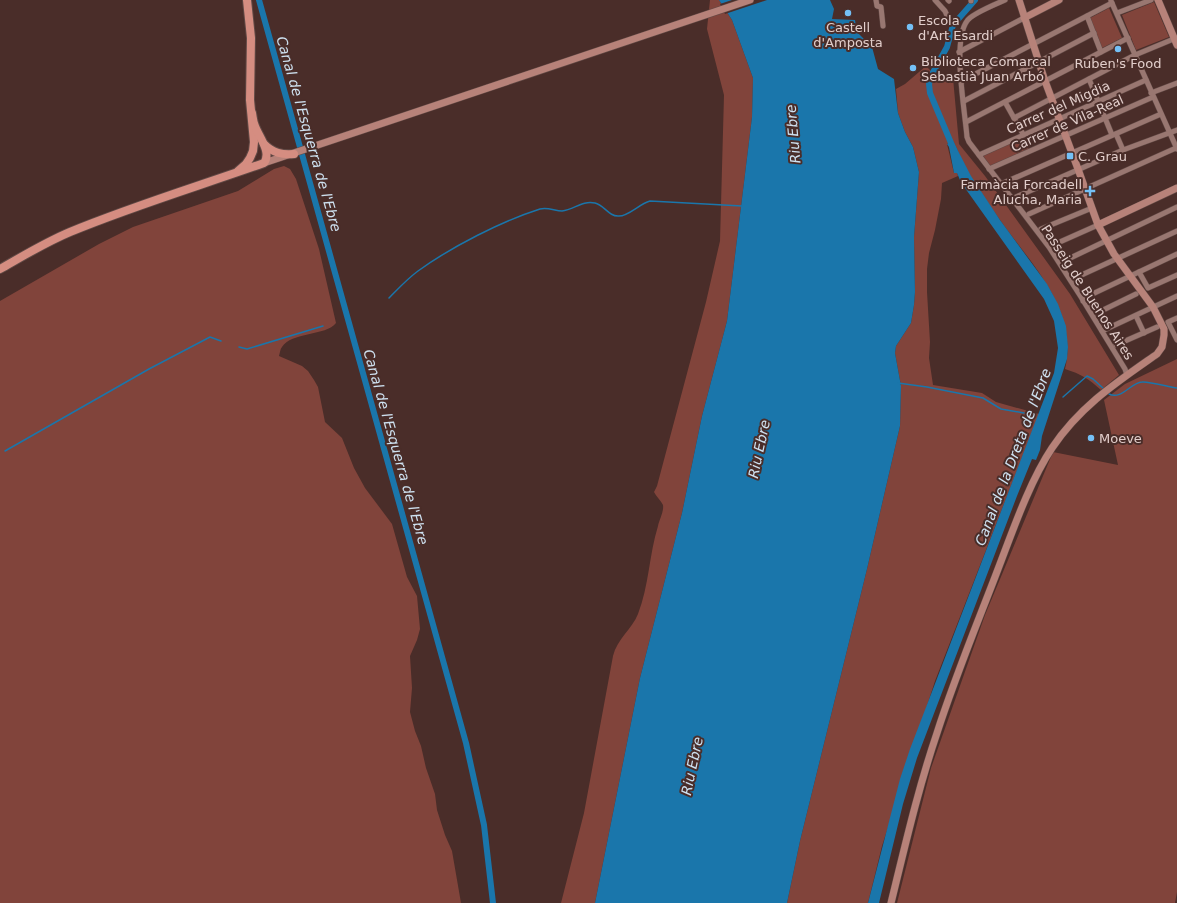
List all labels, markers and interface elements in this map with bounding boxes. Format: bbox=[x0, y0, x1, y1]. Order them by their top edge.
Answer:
marker: Castell d'Amposta bbox=[843, 8, 853, 18]
place label: Escola d'Art Esardi bbox=[918, 13, 993, 43]
place label: Castell d'Amposta bbox=[813, 20, 883, 50]
marker: Escola d'Art Esardi bbox=[905, 22, 915, 32]
water label: Canal de l'Esquerra de l'Ebre bbox=[273, 34, 345, 234]
marker: Ruben's Food bbox=[1113, 44, 1123, 54]
place label: Biblioteca Comarcal Sebastià Juan Arbó bbox=[921, 54, 1051, 84]
place label: Ruben's Food bbox=[1075, 56, 1161, 71]
marker: Biblioteca Comarcal Sebastià Juan Arbó bbox=[908, 63, 918, 73]
street label: Carrer del Migdia bbox=[1004, 78, 1112, 137]
street label: Carrer de Vila-Real bbox=[1009, 92, 1126, 155]
water label: Riu Ebre bbox=[782, 104, 804, 164]
place label: C. Grau bbox=[1078, 149, 1127, 164]
marker: C. Grau bbox=[1065, 151, 1075, 161]
place label: Farmàcia Forcadell Alucha, Maria bbox=[961, 177, 1082, 207]
marker: Farmàcia Forcadell Alucha, Maria bbox=[1085, 186, 1095, 196]
street label: Passeig de Buenos Aires bbox=[1038, 222, 1137, 363]
water label: Canal de l'Esquerra de l'Ebre bbox=[360, 347, 432, 547]
water label: Canal de la Dreta de l'Ebre bbox=[972, 366, 1054, 548]
water label: Riu Ebre bbox=[745, 418, 773, 480]
place label: Moeve bbox=[1099, 431, 1142, 446]
marker: Moeve bbox=[1086, 433, 1096, 443]
water label: Riu Ebre bbox=[678, 735, 706, 797]

